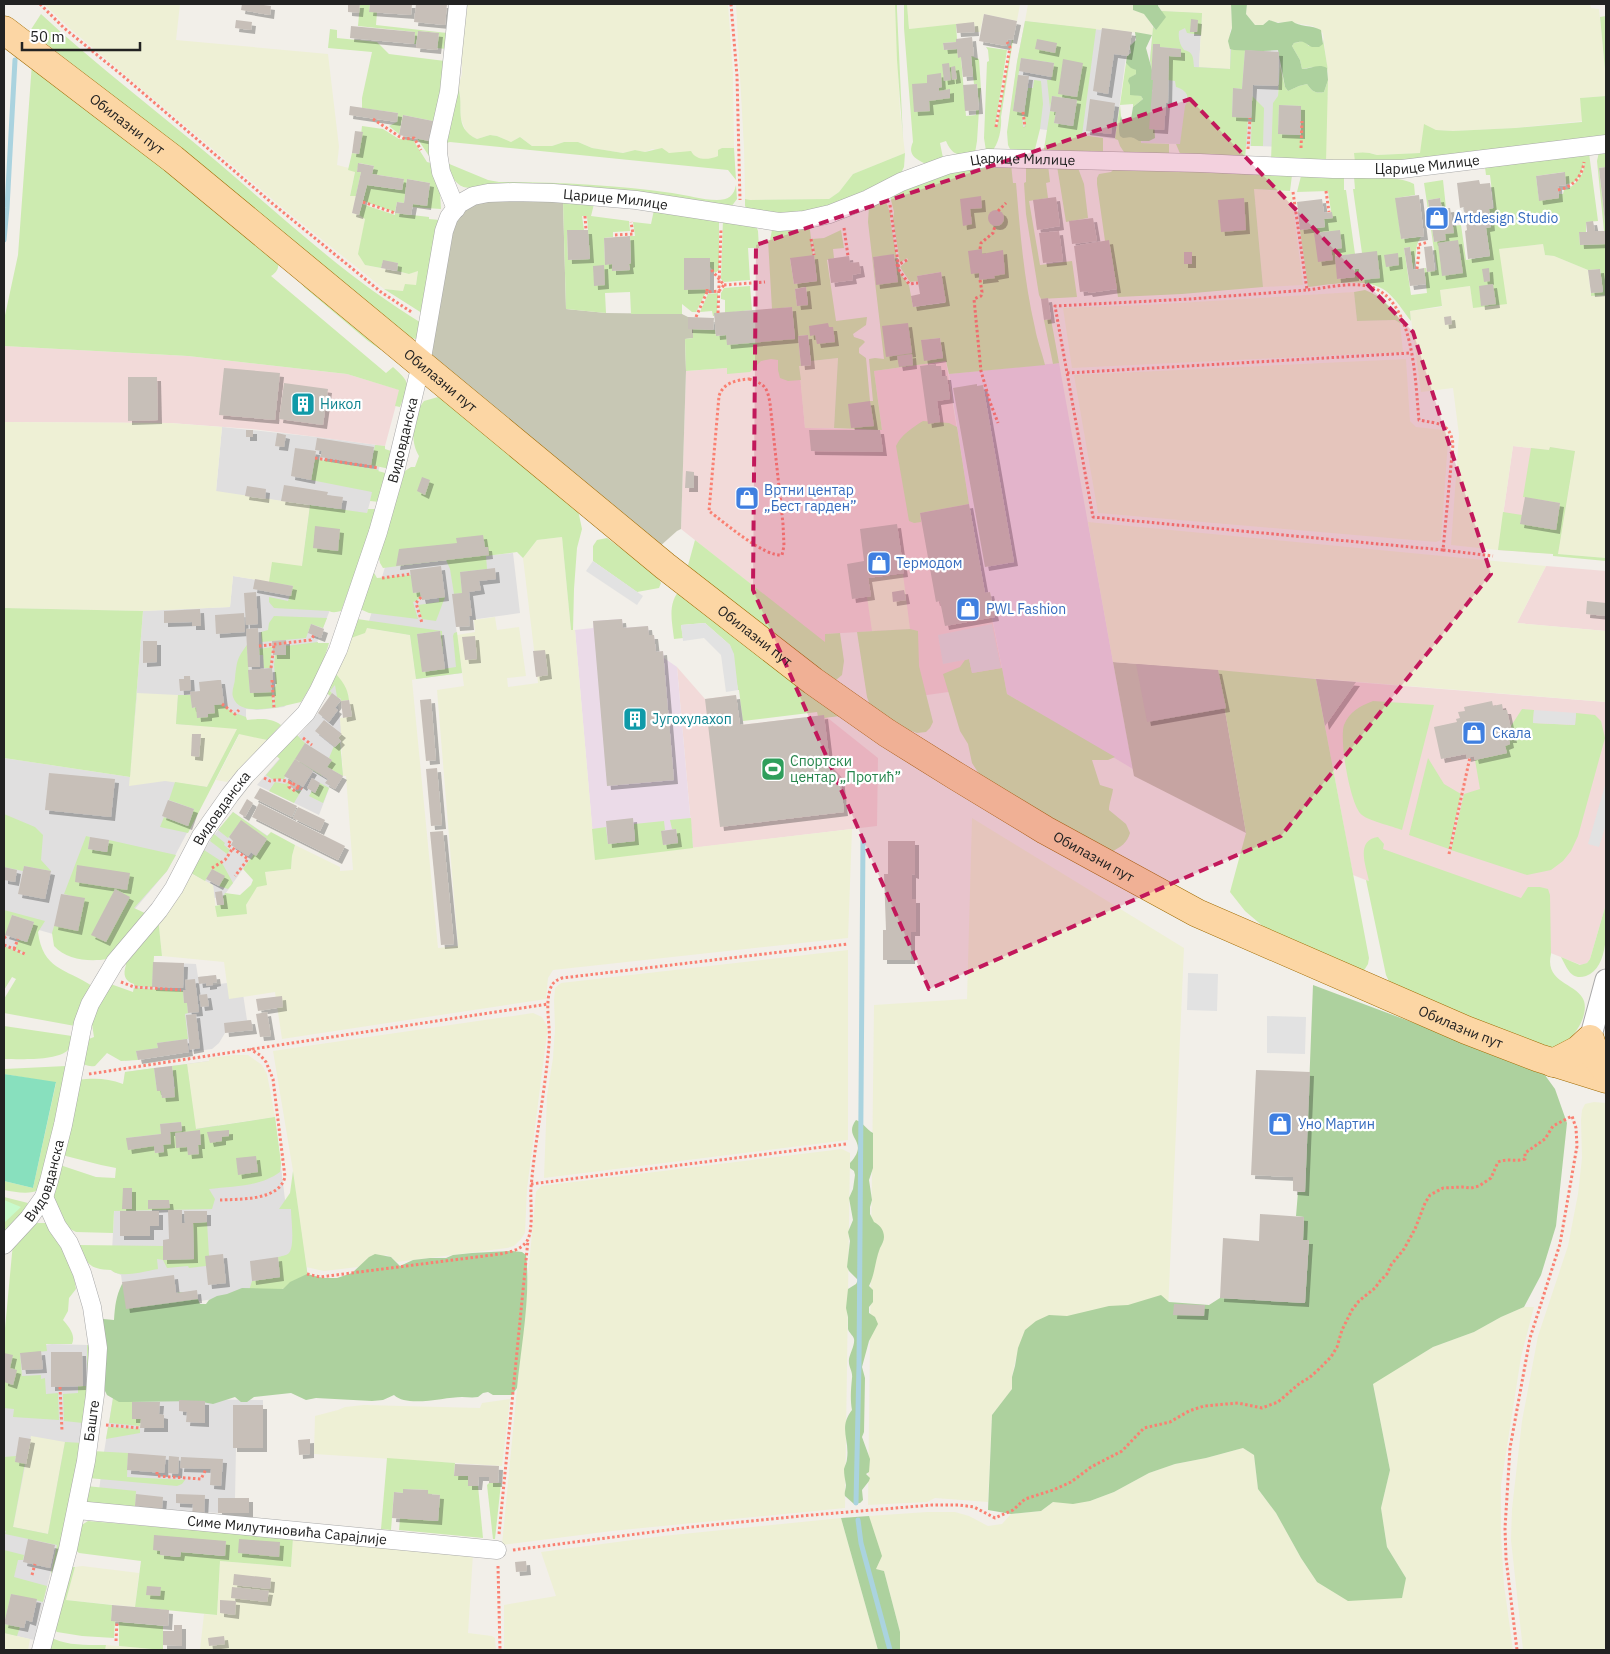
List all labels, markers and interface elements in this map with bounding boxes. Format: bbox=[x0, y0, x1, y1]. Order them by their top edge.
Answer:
scale bar bbox=[22, 20, 140, 52]
text: 50 m bbox=[30, 27, 65, 46]
street label: Обилазни пут bbox=[86, 90, 169, 159]
street label: Царице Милице bbox=[969, 149, 1076, 170]
street label: Царице Милице bbox=[1375, 151, 1481, 178]
street label: Царице Милице bbox=[563, 185, 670, 214]
shop icon: Artdesign Studio bbox=[1424, 205, 1450, 231]
place label: Artdesign Studio bbox=[1454, 209, 1558, 227]
street label: Обилазни пут bbox=[400, 345, 481, 416]
building icon: Никол bbox=[290, 391, 316, 417]
place label: Никол bbox=[320, 395, 361, 413]
street label: Видовданска bbox=[383, 395, 422, 485]
place label: Вртни центар „Бест гарден” bbox=[764, 481, 857, 515]
shop icon: Вртни центар „Бест гарден” bbox=[734, 485, 760, 511]
shop icon: Термодом bbox=[866, 550, 892, 576]
place label: Термодом bbox=[896, 554, 962, 572]
shop icon: PWL Fashion bbox=[955, 596, 981, 622]
place label: PWL Fashion bbox=[986, 600, 1066, 618]
street label: Обилазни пут bbox=[714, 601, 796, 671]
building icon: Југохулахоп bbox=[622, 706, 648, 732]
place label: Југохулахоп bbox=[652, 710, 732, 728]
shop icon: Скала bbox=[1461, 720, 1487, 746]
place label: Скала bbox=[1492, 724, 1532, 742]
place label: Спортски центар „Протић” bbox=[790, 752, 901, 786]
sports icon: Спортски центар „Протић” bbox=[760, 756, 786, 782]
street label: Видовданска bbox=[189, 767, 255, 848]
street label: Обилазни пут bbox=[1050, 827, 1138, 886]
street label: Обилазни пут bbox=[1416, 1001, 1506, 1053]
shop icon: Уно Мартин bbox=[1267, 1111, 1293, 1137]
place label: Уно Мартин bbox=[1298, 1115, 1375, 1133]
street label: Видовданска bbox=[20, 1137, 68, 1225]
street label: Баште bbox=[80, 1399, 103, 1443]
street label: Симе Милутиновића Сарајлије bbox=[186, 1512, 388, 1549]

